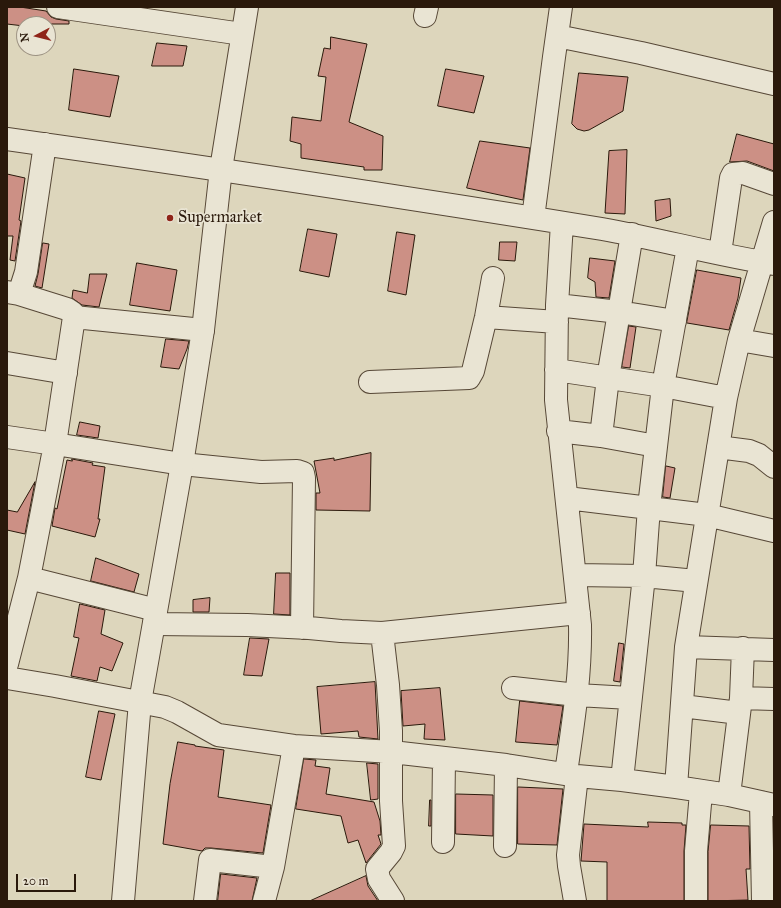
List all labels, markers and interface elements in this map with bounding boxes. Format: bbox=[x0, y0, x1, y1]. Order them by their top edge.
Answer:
north arrow bbox=[16, 16, 56, 56]
text: N bbox=[18, 32, 32, 43]
place label: Supermarket bbox=[178, 208, 262, 228]
marker: Supermarket bbox=[165, 213, 175, 223]
scale bar bbox=[18, 866, 78, 892]
text: 20 m bbox=[23, 874, 49, 888]

